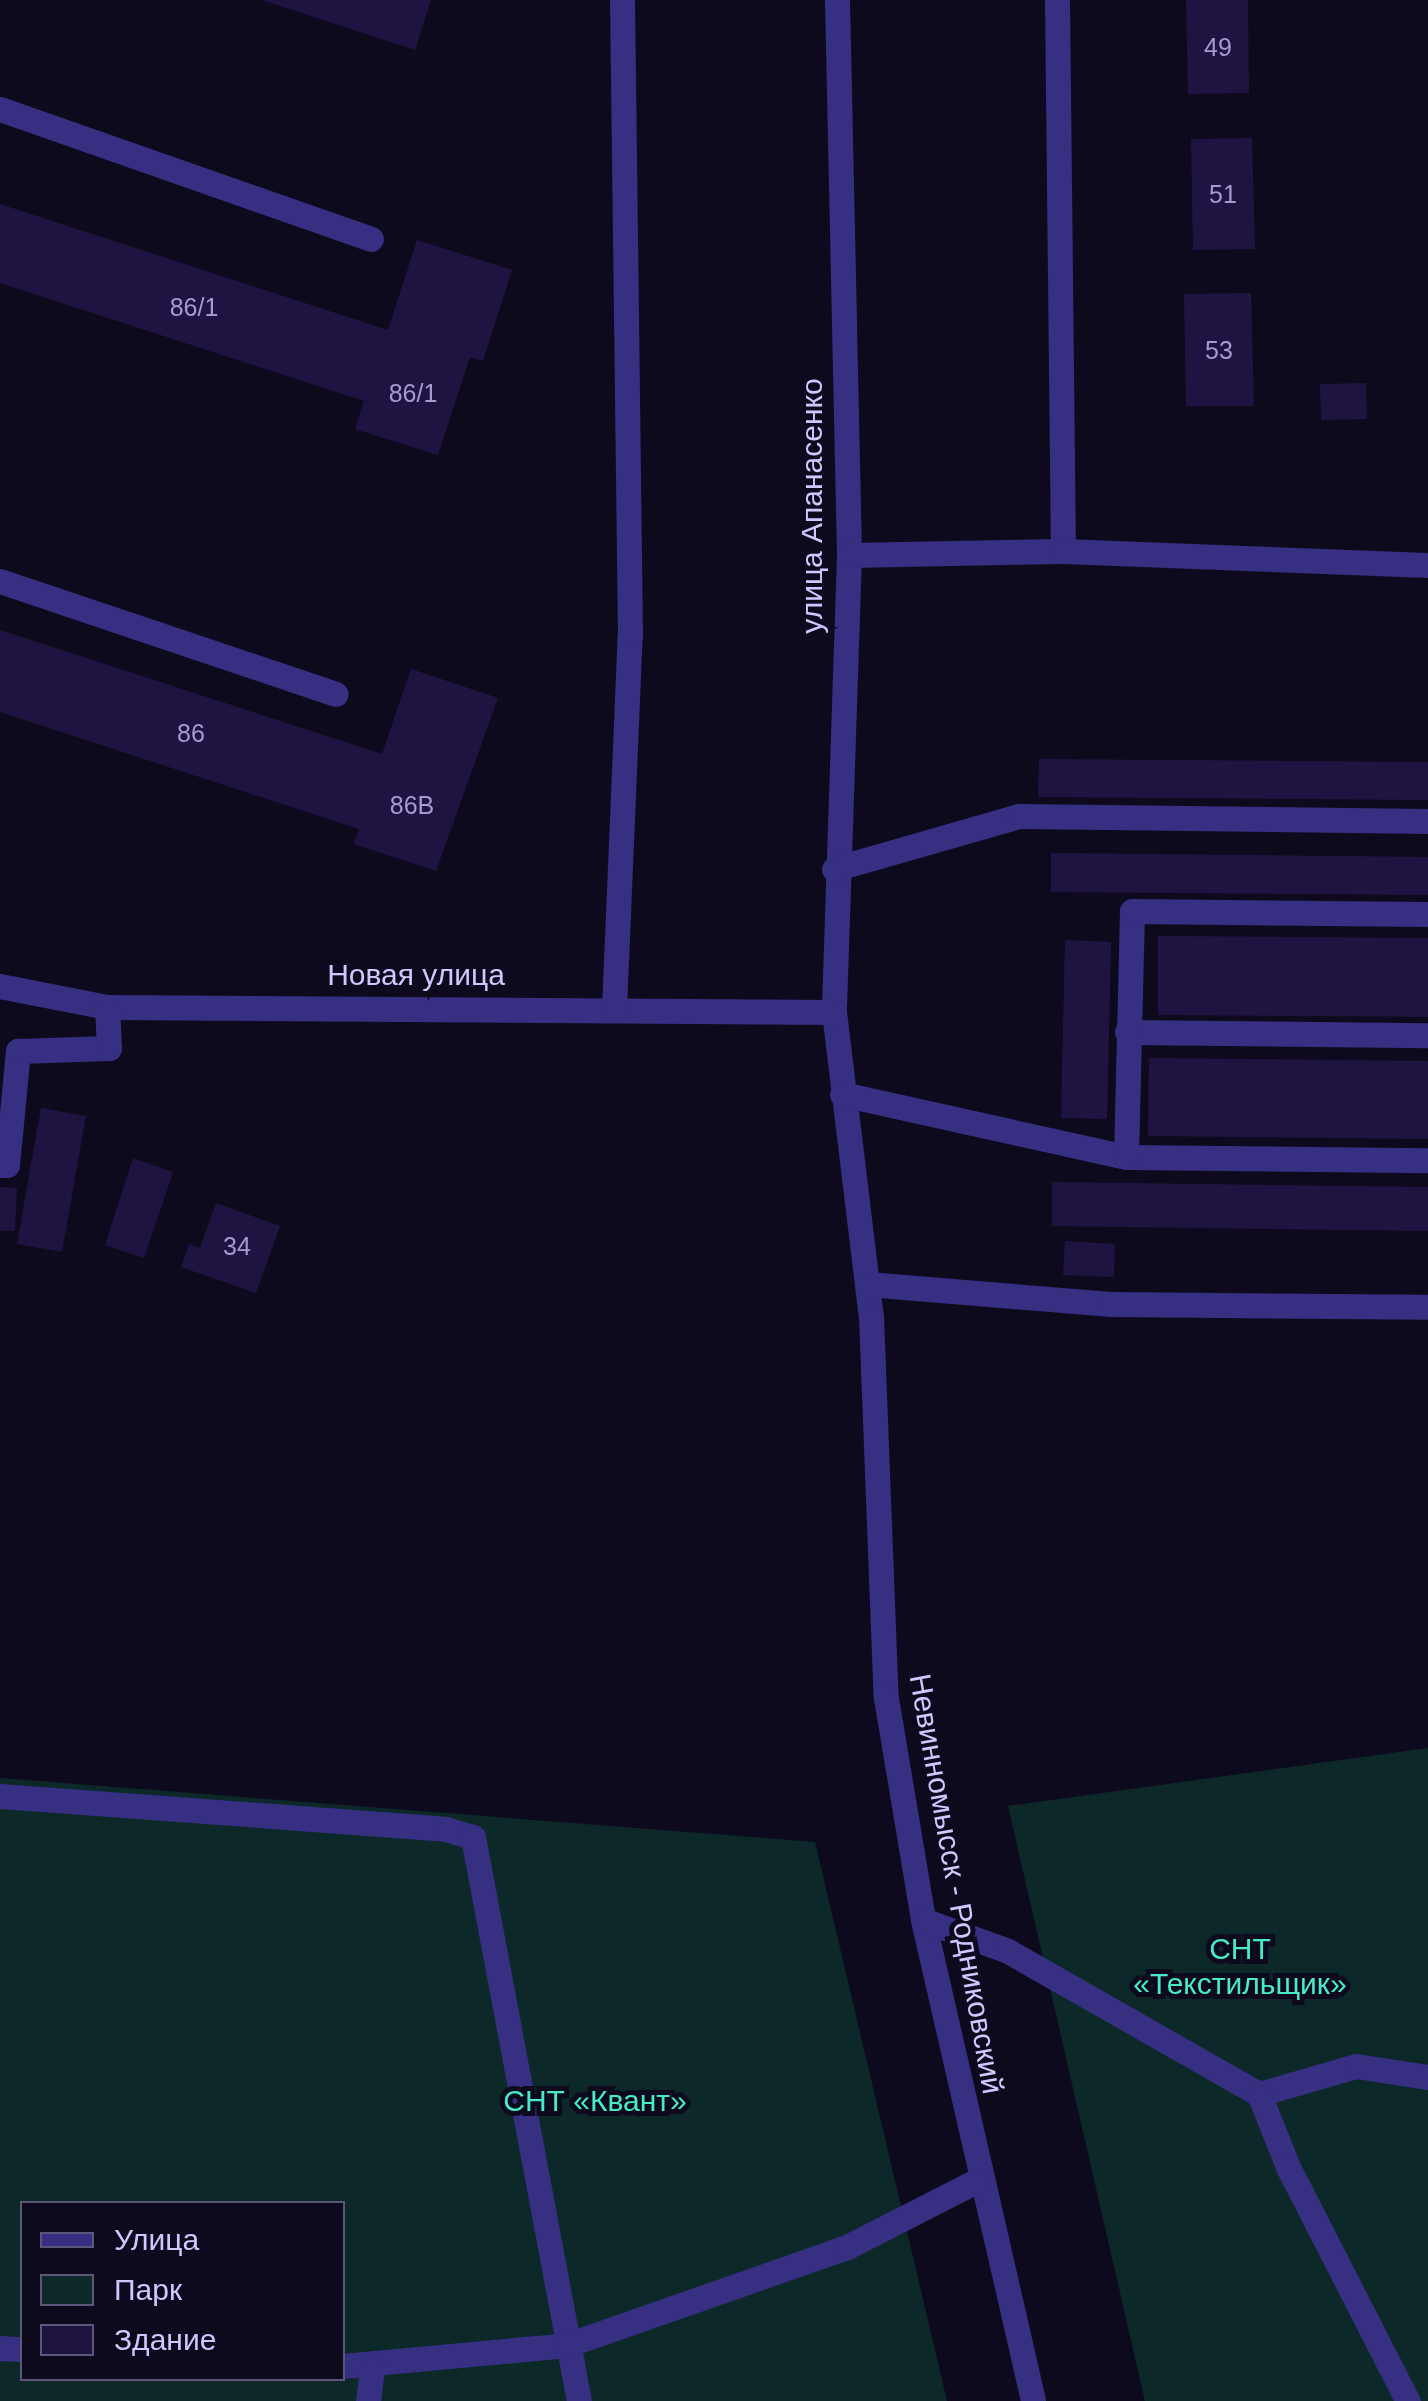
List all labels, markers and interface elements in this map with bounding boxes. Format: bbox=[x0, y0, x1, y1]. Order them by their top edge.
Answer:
house number: 49 bbox=[1204, 32, 1232, 62]
house number: 51 bbox=[1209, 179, 1237, 209]
house number: 86/1 bbox=[170, 292, 218, 322]
house number: 53 bbox=[1205, 335, 1233, 365]
house number: 86/1 bbox=[389, 378, 437, 408]
street label: улица Апанасенко bbox=[794, 378, 830, 634]
house number: 86 bbox=[177, 718, 205, 748]
house number: 86В bbox=[390, 790, 434, 820]
street label: Новая улица bbox=[327, 957, 505, 993]
house number: 34 bbox=[223, 1231, 251, 1261]
street label: Невинномысск - Родниковский bbox=[901, 1671, 1011, 2097]
park label: СНТ «Текстильщик» bbox=[1133, 1931, 1347, 2002]
park label: СНТ «Квант» bbox=[503, 2083, 687, 2119]
legend bbox=[20, 2201, 345, 2381]
text: Улица bbox=[114, 2223, 199, 2256]
text: Парк bbox=[114, 2273, 182, 2306]
text: Здание bbox=[114, 2323, 216, 2356]

